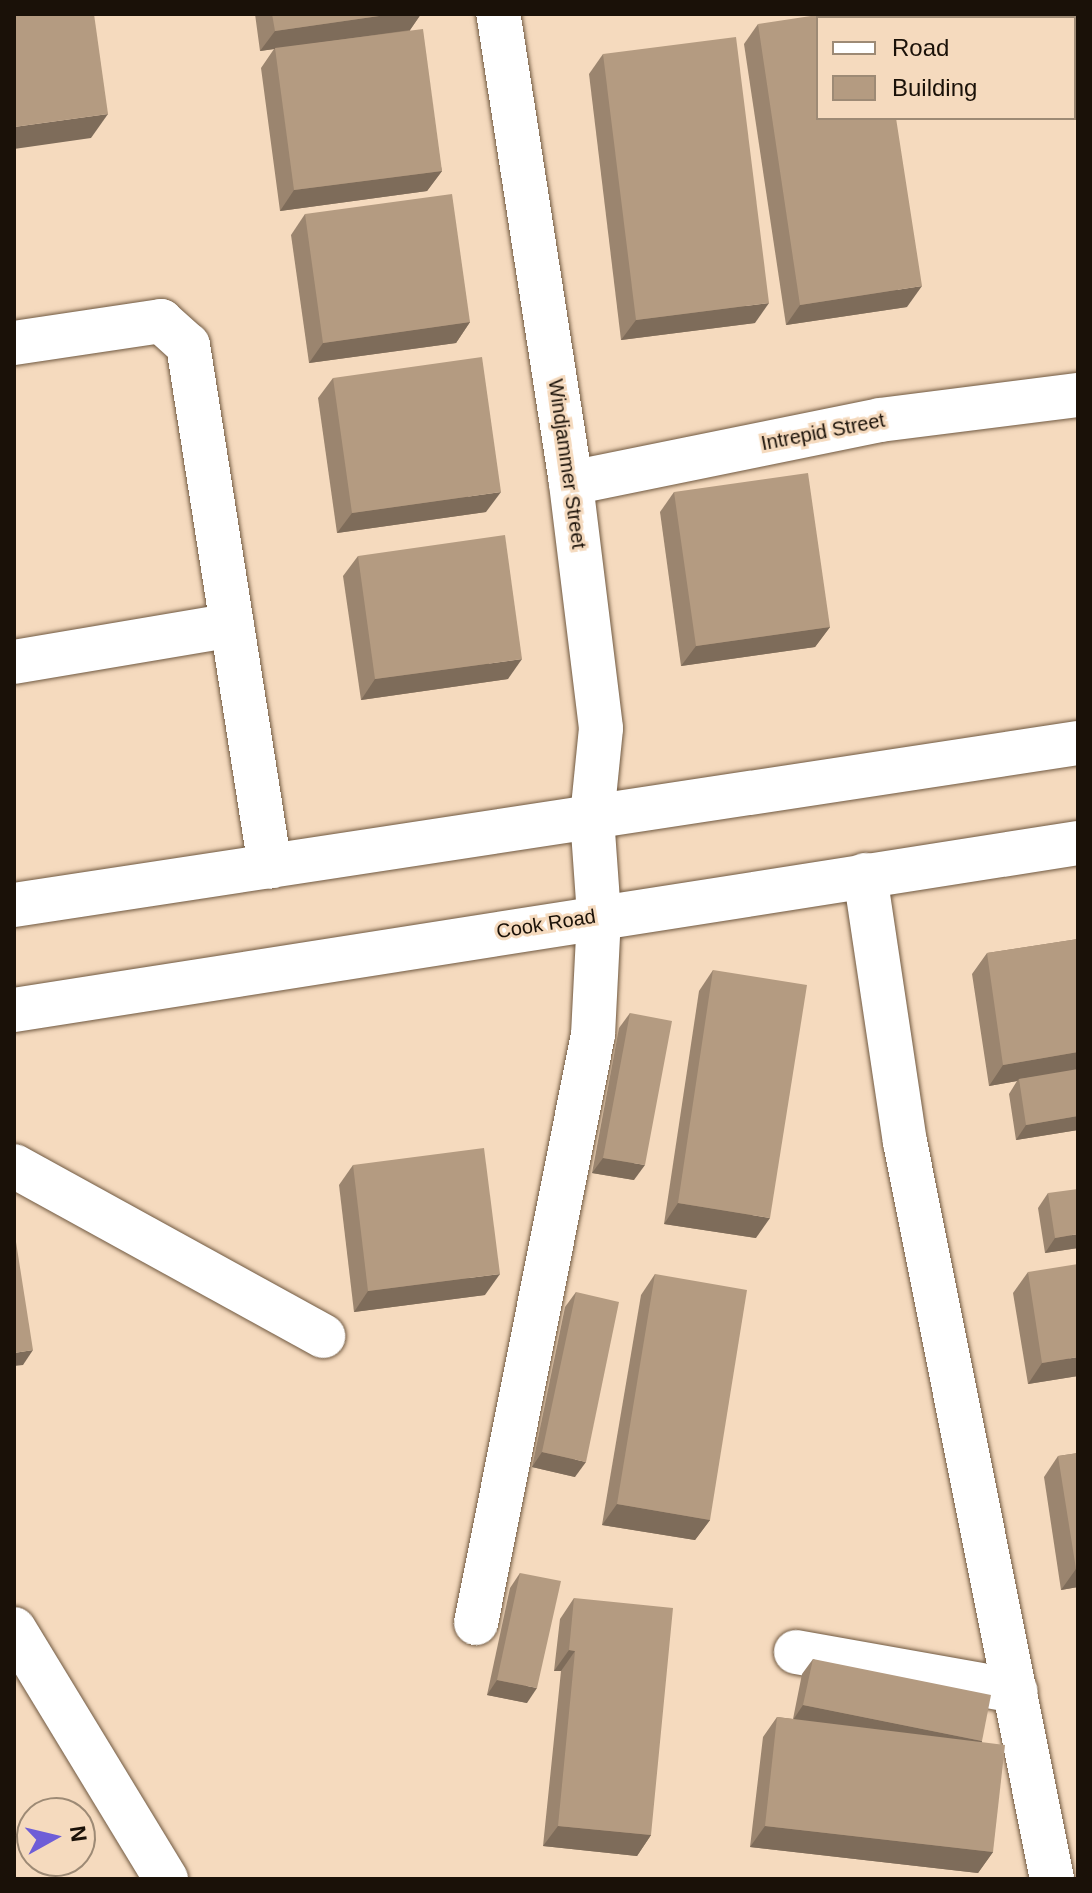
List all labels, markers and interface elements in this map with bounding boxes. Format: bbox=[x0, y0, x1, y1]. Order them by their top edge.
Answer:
legend bbox=[816, 16, 1076, 120]
text: Road bbox=[892, 34, 949, 61]
text: Building bbox=[892, 74, 977, 101]
street label: Windjammer Street bbox=[543, 378, 591, 550]
street label: Intrepid Street bbox=[759, 408, 887, 456]
street label: Cook Road bbox=[495, 904, 597, 944]
north arrow bbox=[16, 1797, 96, 1877]
text: N bbox=[65, 1824, 92, 1843]

